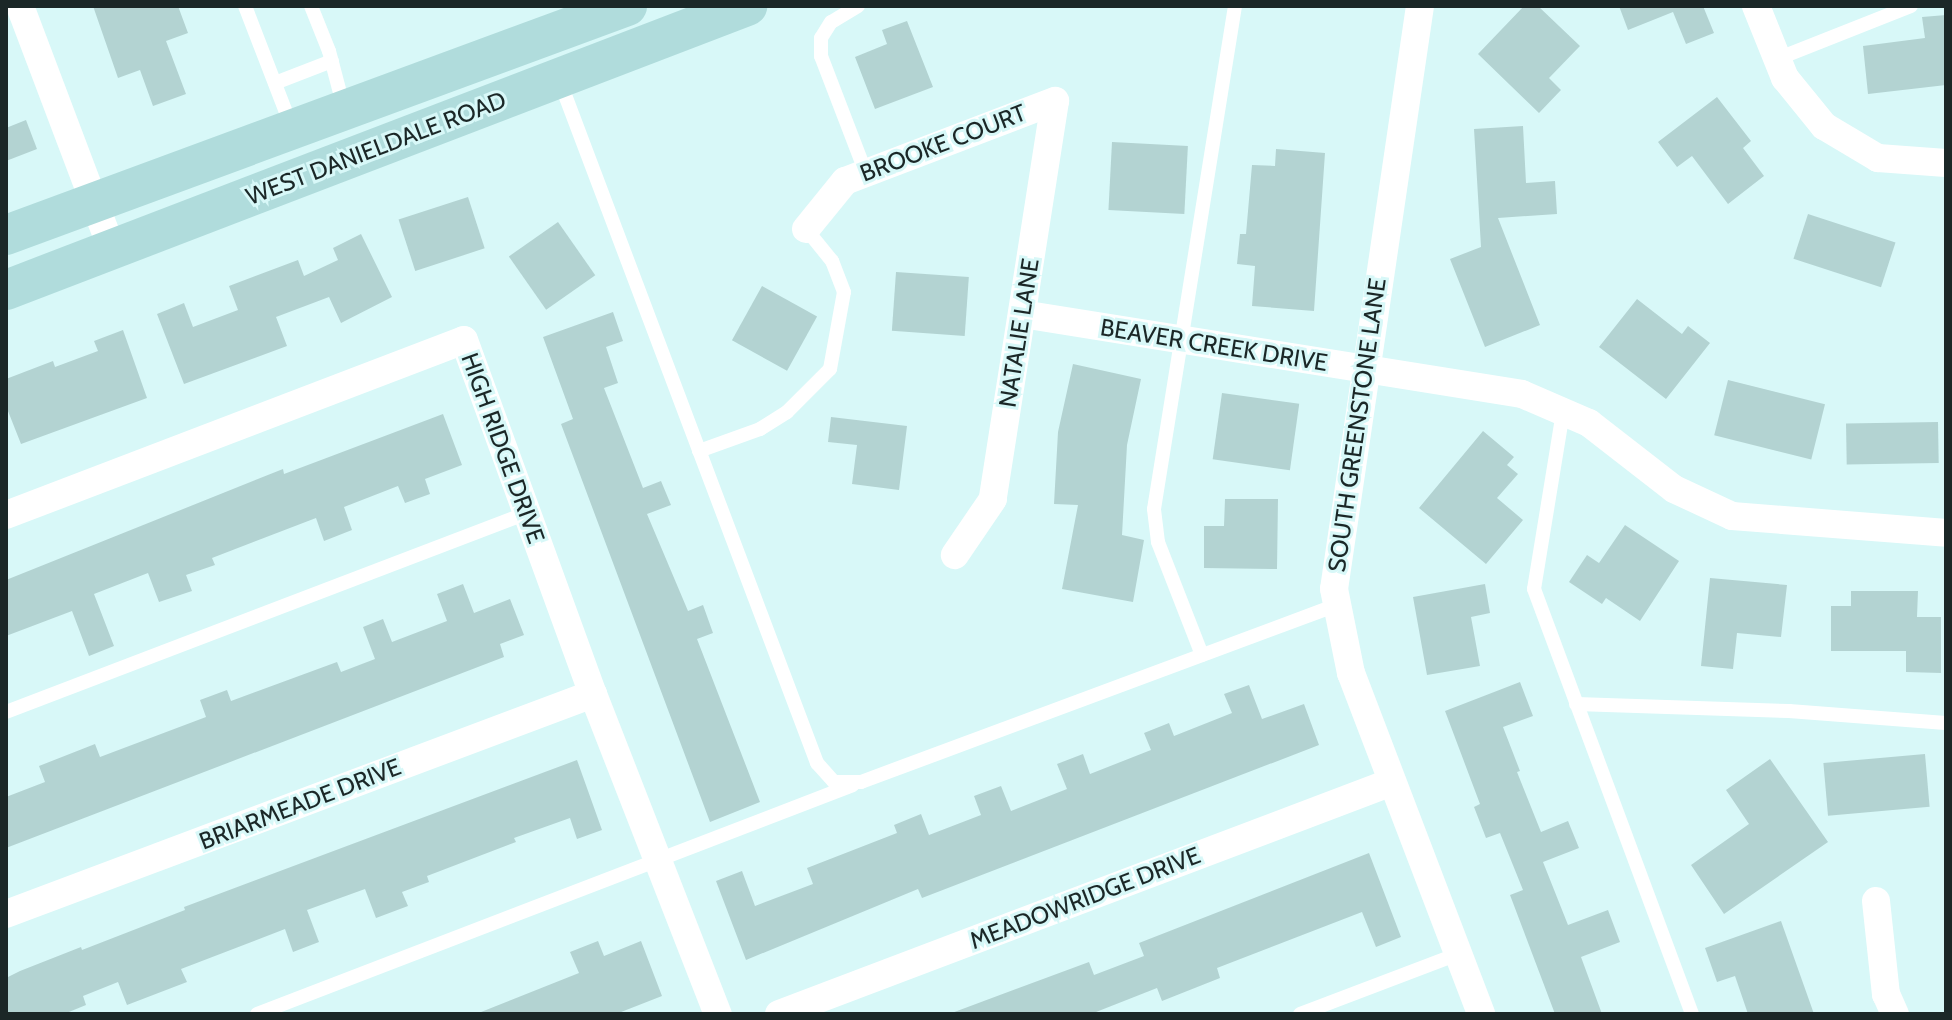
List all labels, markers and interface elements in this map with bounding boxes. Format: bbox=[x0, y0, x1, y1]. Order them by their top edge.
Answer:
street label: WEST DANIELDALE ROAD bbox=[242, 85, 510, 211]
street label: BROOKE COURT bbox=[856, 98, 1030, 188]
street label: NATALIE LANE bbox=[993, 256, 1045, 410]
street label: SOUTH GREENSTONE LANE bbox=[1322, 276, 1392, 574]
street label: BEAVER CREEK DRIVE bbox=[1098, 313, 1330, 377]
street label: HIGH RIDGE DRIVE bbox=[455, 349, 551, 547]
street label: BRIARMEADE DRIVE bbox=[195, 752, 405, 856]
street label: MEADOWRIDGE DRIVE bbox=[966, 841, 1204, 955]

